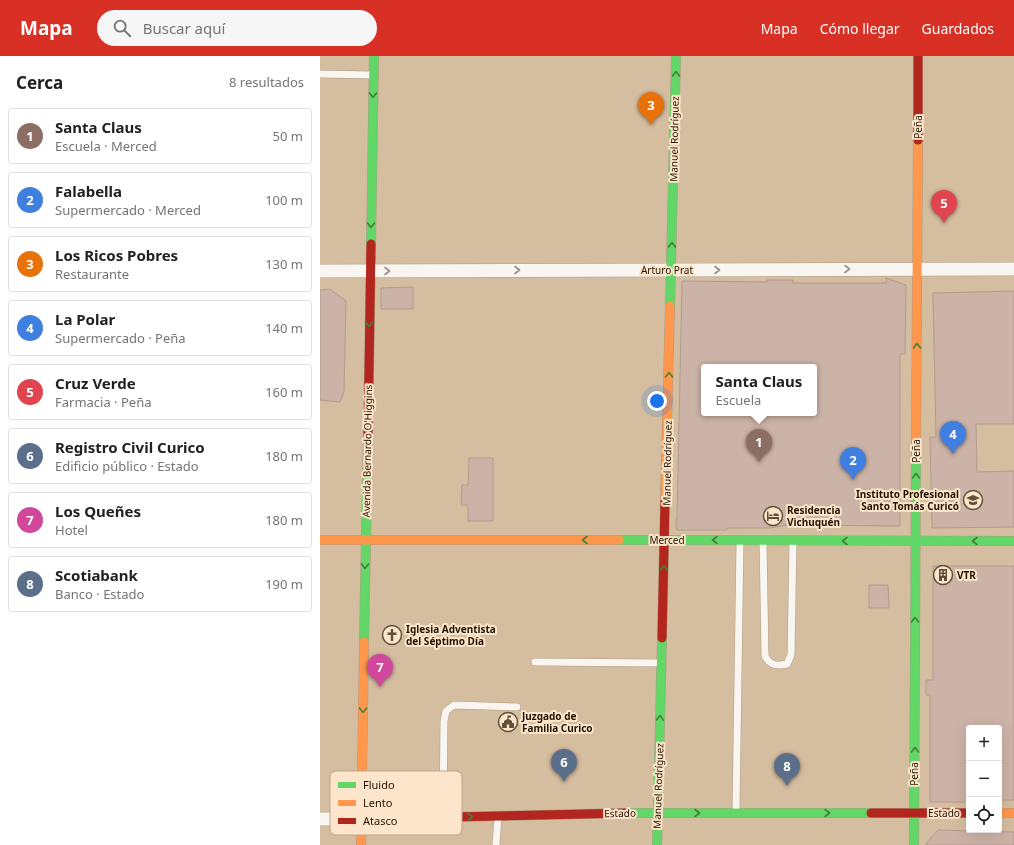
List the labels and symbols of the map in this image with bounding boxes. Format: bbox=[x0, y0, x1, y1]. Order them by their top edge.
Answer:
one-way arrow bbox=[671, 71, 680, 77]
one-way arrow bbox=[369, 92, 377, 98]
pin: 3 bbox=[638, 92, 664, 125]
street label: Manuel Rodríguez bbox=[666, 96, 682, 182]
street label: Peña bbox=[911, 115, 925, 139]
pin: 5 bbox=[931, 190, 957, 223]
one-way arrow bbox=[367, 222, 375, 228]
one-way arrow bbox=[667, 242, 676, 248]
street label: Arturo Prat bbox=[641, 263, 693, 277]
one-way arrow bbox=[844, 265, 850, 273]
one-way arrow bbox=[514, 266, 520, 274]
one-way arrow bbox=[714, 266, 720, 274]
one-way arrow bbox=[384, 267, 390, 275]
one-way arrow bbox=[365, 321, 373, 327]
one-way arrow bbox=[913, 343, 921, 349]
one-way arrow bbox=[664, 372, 673, 378]
street label: Avenida Bernardo O'Higgins bbox=[359, 384, 375, 518]
your location bbox=[647, 391, 667, 411]
street label: Manuel Rodríguez bbox=[659, 420, 675, 506]
pin: 4 bbox=[940, 421, 966, 454]
pin: 1 bbox=[746, 429, 772, 462]
street label: Peña bbox=[909, 439, 923, 463]
pin: 2 bbox=[840, 447, 866, 480]
one-way arrow bbox=[912, 473, 920, 479]
place label: Instituto Profesional Santo Tomás Curicó bbox=[856, 487, 959, 513]
school or university icon: Instituto Profesional Santo Tomás Curicó bbox=[962, 489, 984, 511]
place label: Residencia Vichuquén bbox=[787, 503, 840, 529]
hotel icon: Residencia Vichuquén bbox=[762, 505, 784, 527]
street label: Merced bbox=[649, 533, 685, 547]
one-way arrow bbox=[582, 536, 588, 544]
one-way arrow bbox=[712, 536, 718, 544]
one-way arrow bbox=[842, 537, 848, 545]
one-way arrow bbox=[972, 537, 978, 545]
one-way arrow bbox=[361, 563, 369, 569]
building icon: VTR bbox=[932, 564, 954, 586]
one-way arrow bbox=[660, 565, 668, 571]
place label: VTR bbox=[957, 568, 976, 582]
one-way arrow bbox=[911, 617, 919, 623]
place label: Iglesia Adventista del Séptimo Día bbox=[406, 622, 496, 648]
church icon: Iglesia Adventista del Séptimo Día bbox=[381, 624, 403, 646]
pin: 7 bbox=[367, 654, 393, 687]
one-way arrow bbox=[359, 707, 367, 713]
place label: Juzgado de Familia Curico bbox=[521, 709, 593, 735]
public building icon: Juzgado de Familia Curico bbox=[497, 711, 519, 733]
one-way arrow bbox=[656, 715, 664, 721]
street label: Manuel Rodríguez bbox=[650, 743, 666, 829]
one-way arrow bbox=[911, 747, 919, 753]
pin: 6 bbox=[551, 749, 577, 782]
pin: 8 bbox=[774, 753, 800, 786]
street label: Peña bbox=[907, 762, 921, 786]
legend bbox=[330, 771, 462, 835]
text: Fluido bbox=[363, 777, 395, 792]
text: Lento bbox=[363, 795, 393, 810]
street label: Estado bbox=[604, 806, 636, 820]
street label: Estado bbox=[928, 806, 960, 820]
one-way arrow bbox=[694, 809, 700, 817]
one-way arrow bbox=[824, 809, 830, 817]
text: Atasco bbox=[363, 813, 398, 828]
one-way arrow bbox=[467, 813, 473, 821]

